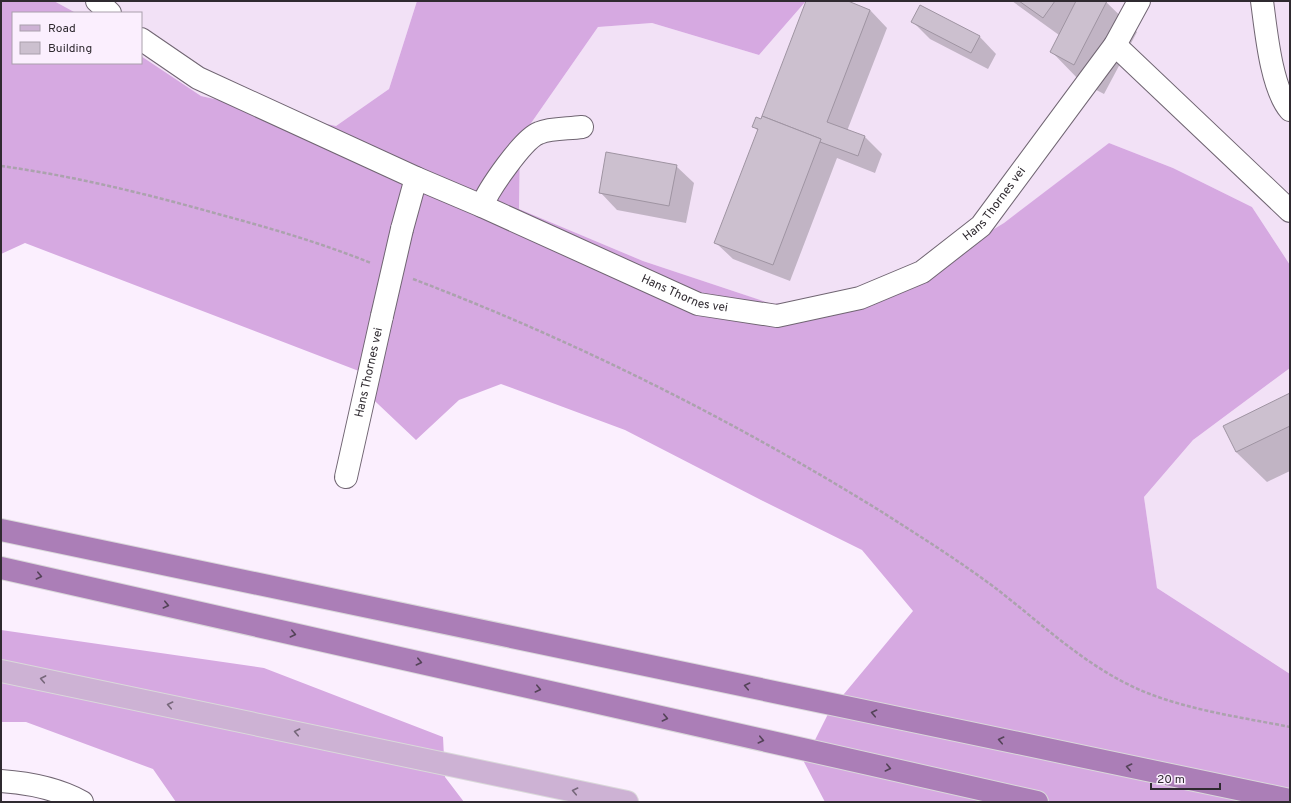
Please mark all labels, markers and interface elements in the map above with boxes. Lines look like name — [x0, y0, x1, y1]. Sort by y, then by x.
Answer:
legend — [12, 12, 142, 64]
text: Road — [48, 21, 76, 37]
text: Building — [48, 41, 92, 57]
street label: Hans Thornes vei — [960, 164, 1030, 245]
street label: Hans Thornes vei — [639, 271, 729, 316]
street label: Hans Thornes vei — [352, 326, 387, 419]
one-way arrow — [36, 572, 42, 580]
one-way arrow — [163, 601, 169, 609]
one-way arrow — [289, 629, 296, 637]
one-way arrow — [416, 658, 423, 666]
one-way arrow — [40, 675, 46, 684]
one-way arrow — [744, 683, 750, 691]
one-way arrow — [535, 685, 542, 693]
one-way arrow — [167, 702, 173, 710]
one-way arrow — [871, 710, 877, 718]
one-way arrow — [662, 713, 668, 721]
one-way arrow — [294, 729, 300, 737]
one-way arrow — [758, 735, 764, 743]
one-way arrow — [998, 736, 1004, 744]
one-way arrow — [1125, 763, 1132, 771]
one-way arrow — [885, 764, 891, 772]
scale bar — [1151, 765, 1220, 791]
text: 20 m — [1157, 772, 1185, 788]
one-way arrow — [572, 787, 578, 796]

